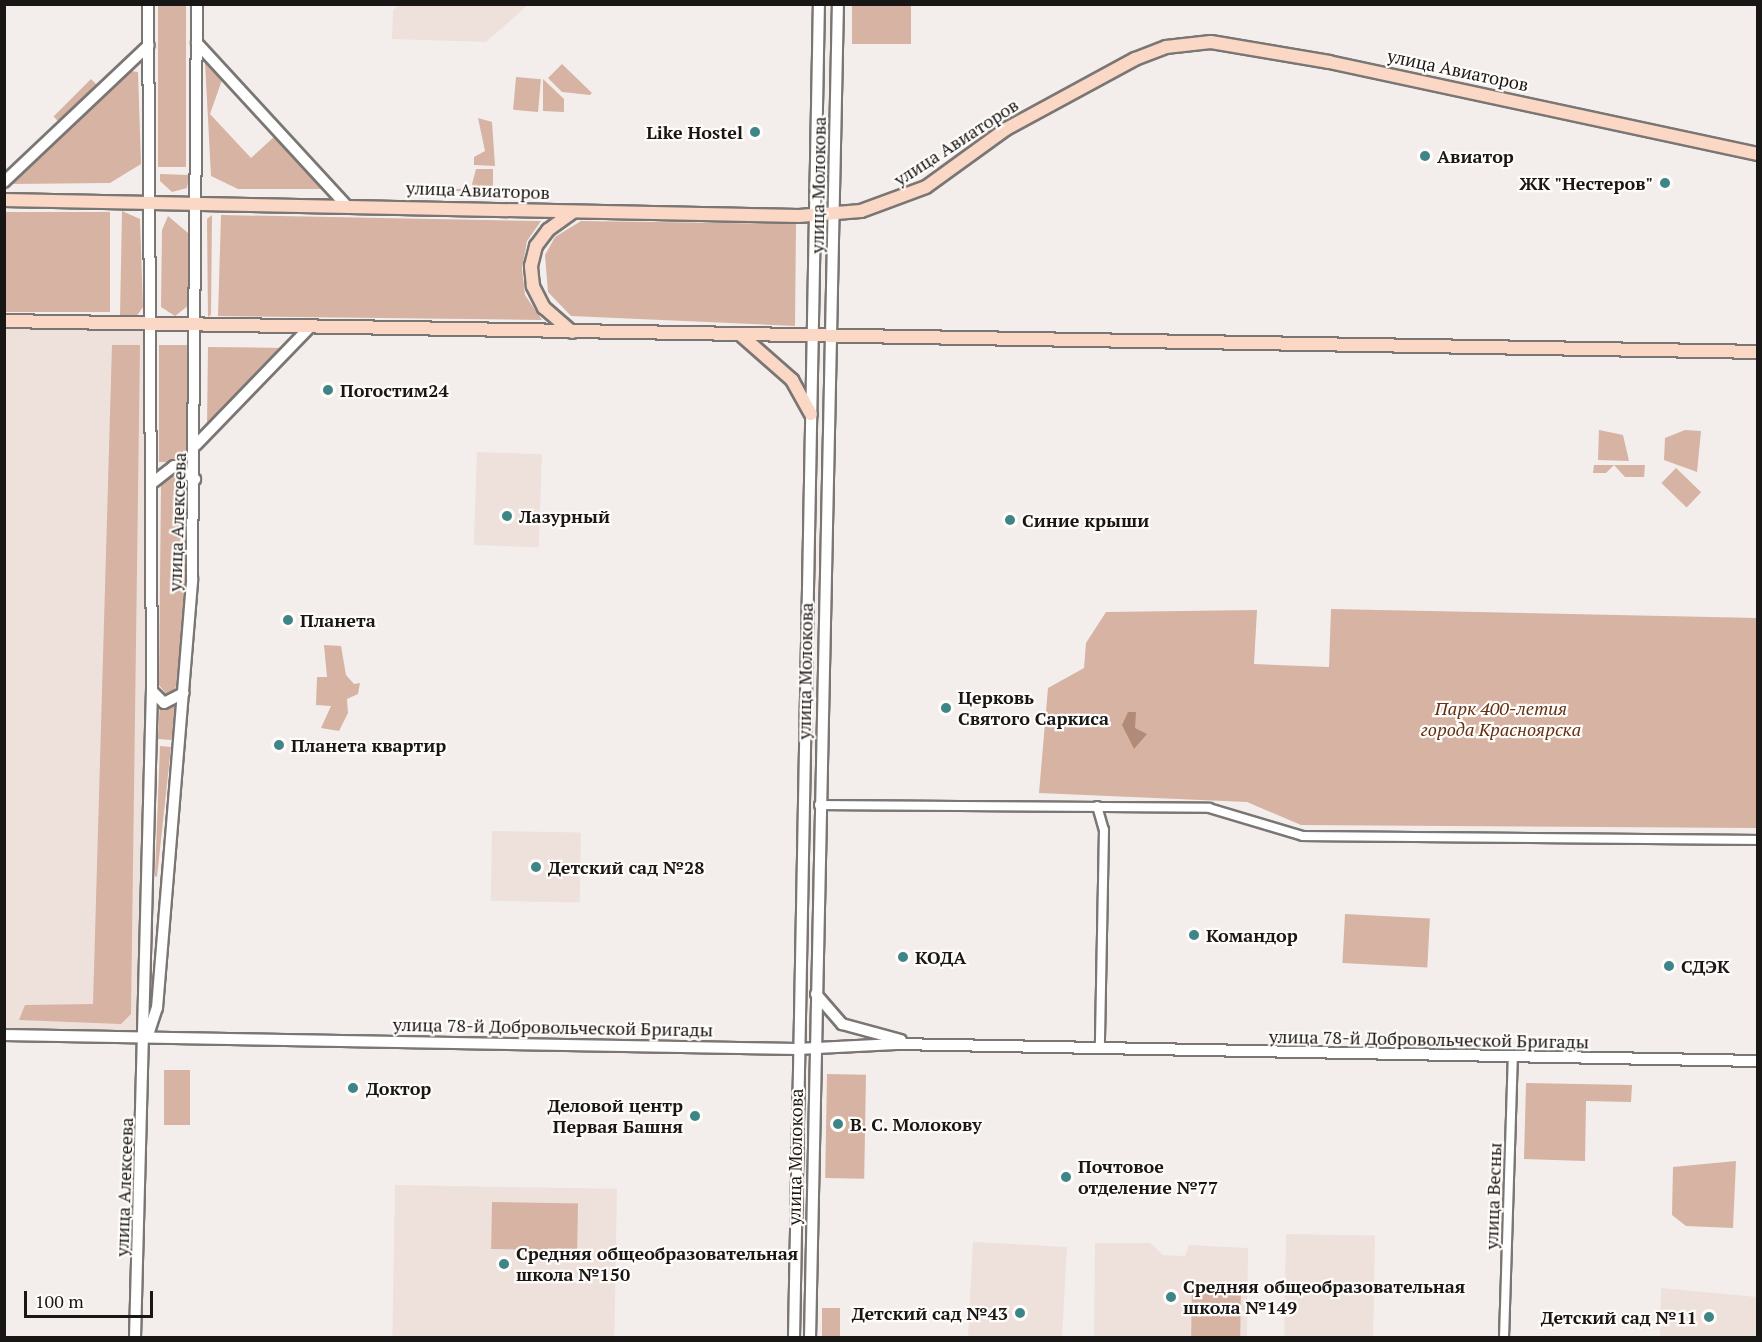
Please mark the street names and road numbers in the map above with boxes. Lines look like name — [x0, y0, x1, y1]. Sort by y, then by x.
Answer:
street label: улица Авиаторов — [1385, 44, 1531, 96]
street label: улица Авиаторов — [890, 94, 1022, 190]
street label: улица Молокова — [806, 116, 830, 254]
street label: улица Авиаторов — [405, 177, 551, 203]
street label: улица Алексеева — [164, 452, 190, 592]
street label: улица Молокова — [793, 602, 817, 740]
street label: улица 78-й Добровольческой Бригады — [393, 1013, 713, 1041]
street label: улица 78-й Добровольческой Бригады — [1269, 1025, 1589, 1053]
street label: улица Молокова — [783, 1088, 807, 1226]
street label: улица Алексеева — [111, 1117, 137, 1257]
street label: улица Весны — [1480, 1142, 1506, 1250]

